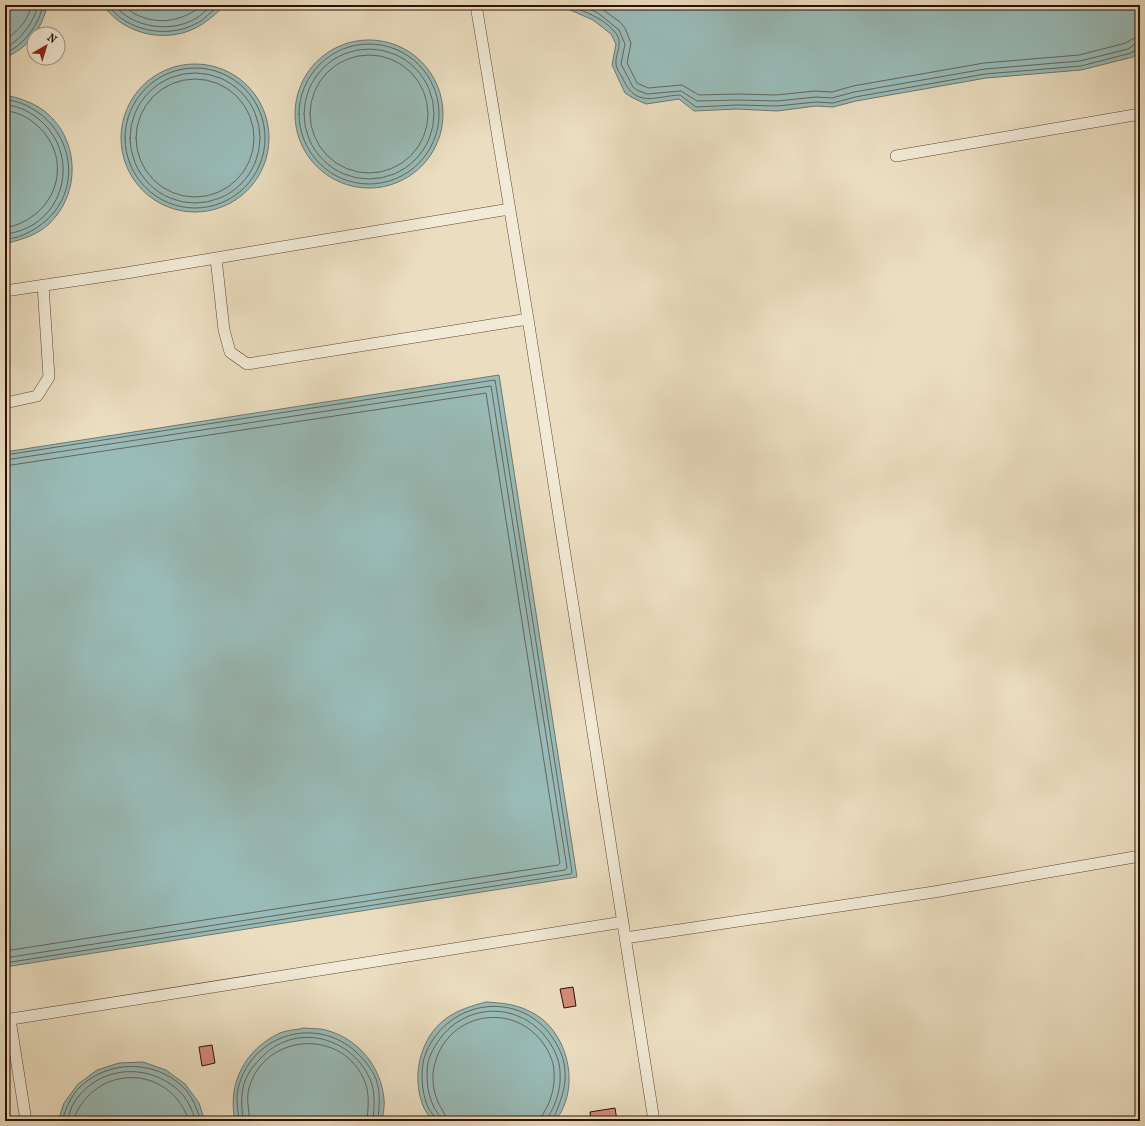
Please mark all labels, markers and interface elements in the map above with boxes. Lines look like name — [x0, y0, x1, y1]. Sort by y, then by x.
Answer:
north arrow — [26, 26, 66, 66]
text: N — [45, 31, 60, 47]

